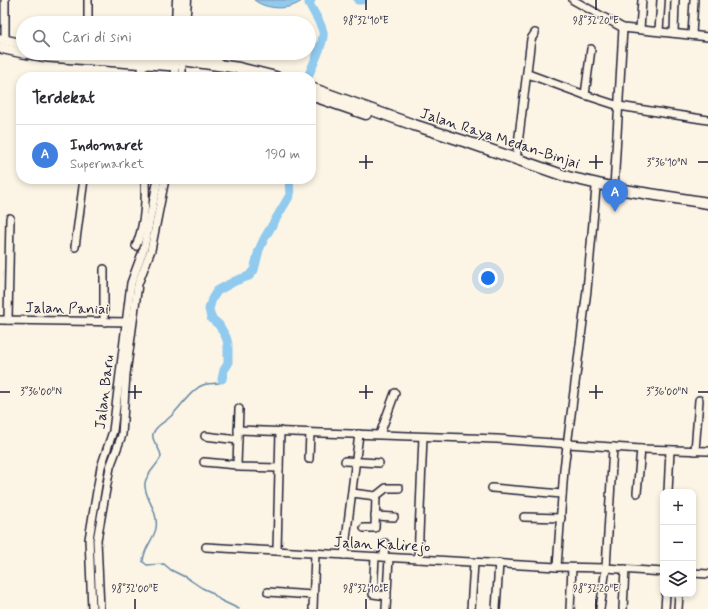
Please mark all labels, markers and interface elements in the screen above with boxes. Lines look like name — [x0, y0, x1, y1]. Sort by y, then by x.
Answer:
text: 98°32'10"E — [343, 14, 389, 28]
text: 98°32'20"E — [573, 14, 619, 28]
search box — [16, 16, 316, 60]
icon: search — [30, 27, 52, 49]
text: Cari di sini — [62, 28, 132, 48]
text: Terdekat — [32, 87, 95, 109]
street label: Jalan Raya Medan-Binjai — [417, 104, 582, 174]
text: Indomaret — [70, 136, 143, 156]
text: A — [41, 146, 49, 163]
text: 190 m — [265, 146, 300, 163]
text: Supermarket — [70, 156, 144, 173]
text: 3°36'10"N — [647, 156, 688, 170]
pin: A — [602, 179, 628, 212]
your location — [478, 268, 498, 288]
street label: Jalan Paniai — [25, 298, 109, 320]
street label: Jalan Baru — [91, 354, 119, 430]
text: 3°36'00"N — [20, 385, 62, 399]
text: 3°36'00"N — [646, 385, 688, 399]
map controls — [660, 489, 696, 597]
button: + — [660, 489, 696, 525]
button: − — [660, 525, 696, 561]
street label: Jalan Kalirejo — [333, 532, 431, 558]
button: layers — [660, 561, 696, 597]
text: 98°32'00"E — [112, 582, 158, 596]
text: 98°32'10"E — [343, 582, 389, 596]
text: 98°32'20"E — [573, 582, 619, 596]

